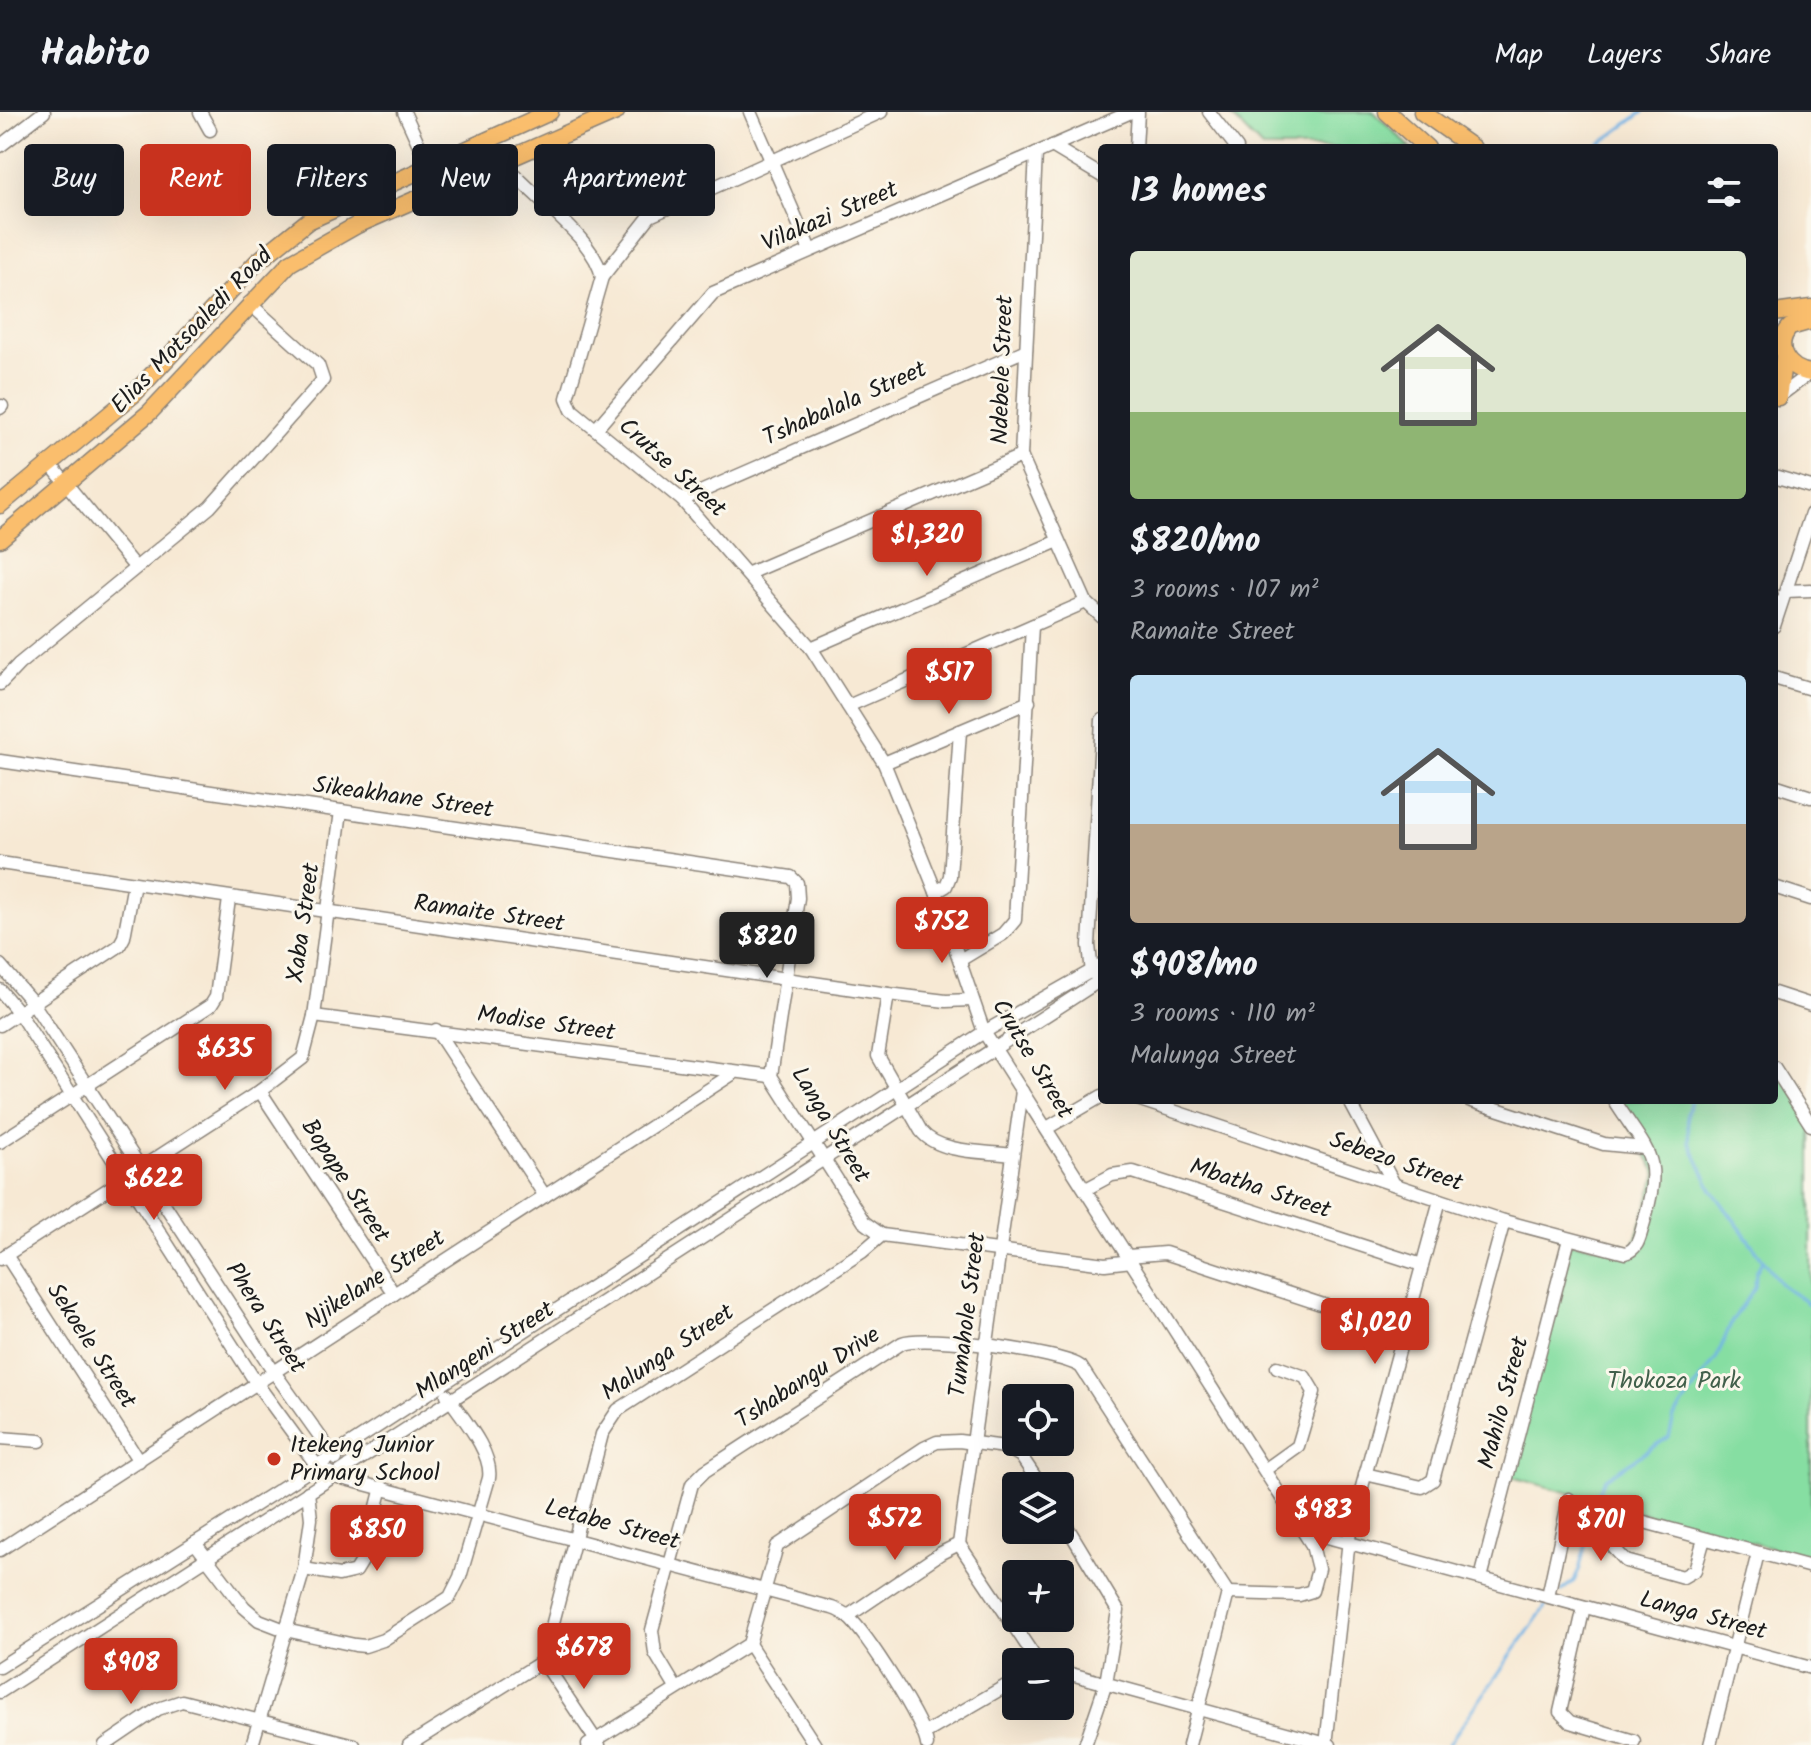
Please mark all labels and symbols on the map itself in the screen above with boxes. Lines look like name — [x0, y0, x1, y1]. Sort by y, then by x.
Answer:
street label: Vilakazi Street — [756, 170, 905, 263]
street label: Elias Motsoaledi Road — [101, 237, 283, 424]
street label: Ndebele Street — [981, 294, 1025, 445]
street label: Tshabalala Street — [757, 350, 934, 458]
street label: Crutse Street — [609, 408, 736, 528]
pin: $1,320 — [862, 510, 992, 578]
pin: $517 — [902, 648, 996, 716]
street label: Sikeakhane Street — [311, 766, 496, 830]
street label: Xaba Street — [276, 860, 332, 985]
street label: Ramaite Street — [411, 884, 568, 944]
pin: $752 — [895, 897, 989, 965]
pin: $820 — [720, 912, 814, 980]
street label: Crutse Street — [981, 991, 1084, 1127]
street label: Modise Street — [474, 995, 618, 1053]
pin: $635 — [178, 1024, 272, 1092]
street label: Langa Street — [780, 1059, 881, 1191]
street label: Bopape Street — [290, 1111, 400, 1252]
street label: Sebezo Street — [1324, 1121, 1469, 1203]
street label: Mbatha Street — [1184, 1148, 1336, 1230]
pin: $622 — [107, 1154, 201, 1222]
street label: Njikelane Street — [297, 1219, 454, 1340]
street label: Tumahole Street — [939, 1230, 998, 1400]
street label: Phera Street — [214, 1254, 316, 1382]
street label: Sekoele Street — [36, 1275, 147, 1417]
street label: Mlangeni Street — [407, 1291, 563, 1411]
street label: Malunga Street — [593, 1294, 743, 1412]
pin: $1,020 — [1310, 1298, 1440, 1366]
street label: Tshabangu Drive — [728, 1316, 889, 1440]
street label: Mahilo Street — [1468, 1332, 1541, 1474]
park label: Thokoza Park — [1607, 1362, 1742, 1401]
place label: Itekeng Junior Primary School — [290, 1426, 440, 1493]
marker: Itekeng Junior Primary School — [265, 1450, 283, 1468]
pin: $983 — [1276, 1485, 1370, 1553]
street label: Letabe Street — [540, 1488, 685, 1562]
pin: $572 — [848, 1494, 942, 1562]
pin: $701 — [1554, 1495, 1648, 1563]
pin: $850 — [330, 1505, 424, 1573]
street label: Langa Street — [1635, 1580, 1772, 1652]
pin: $678 — [537, 1623, 631, 1691]
pin: $908 — [84, 1638, 178, 1706]

